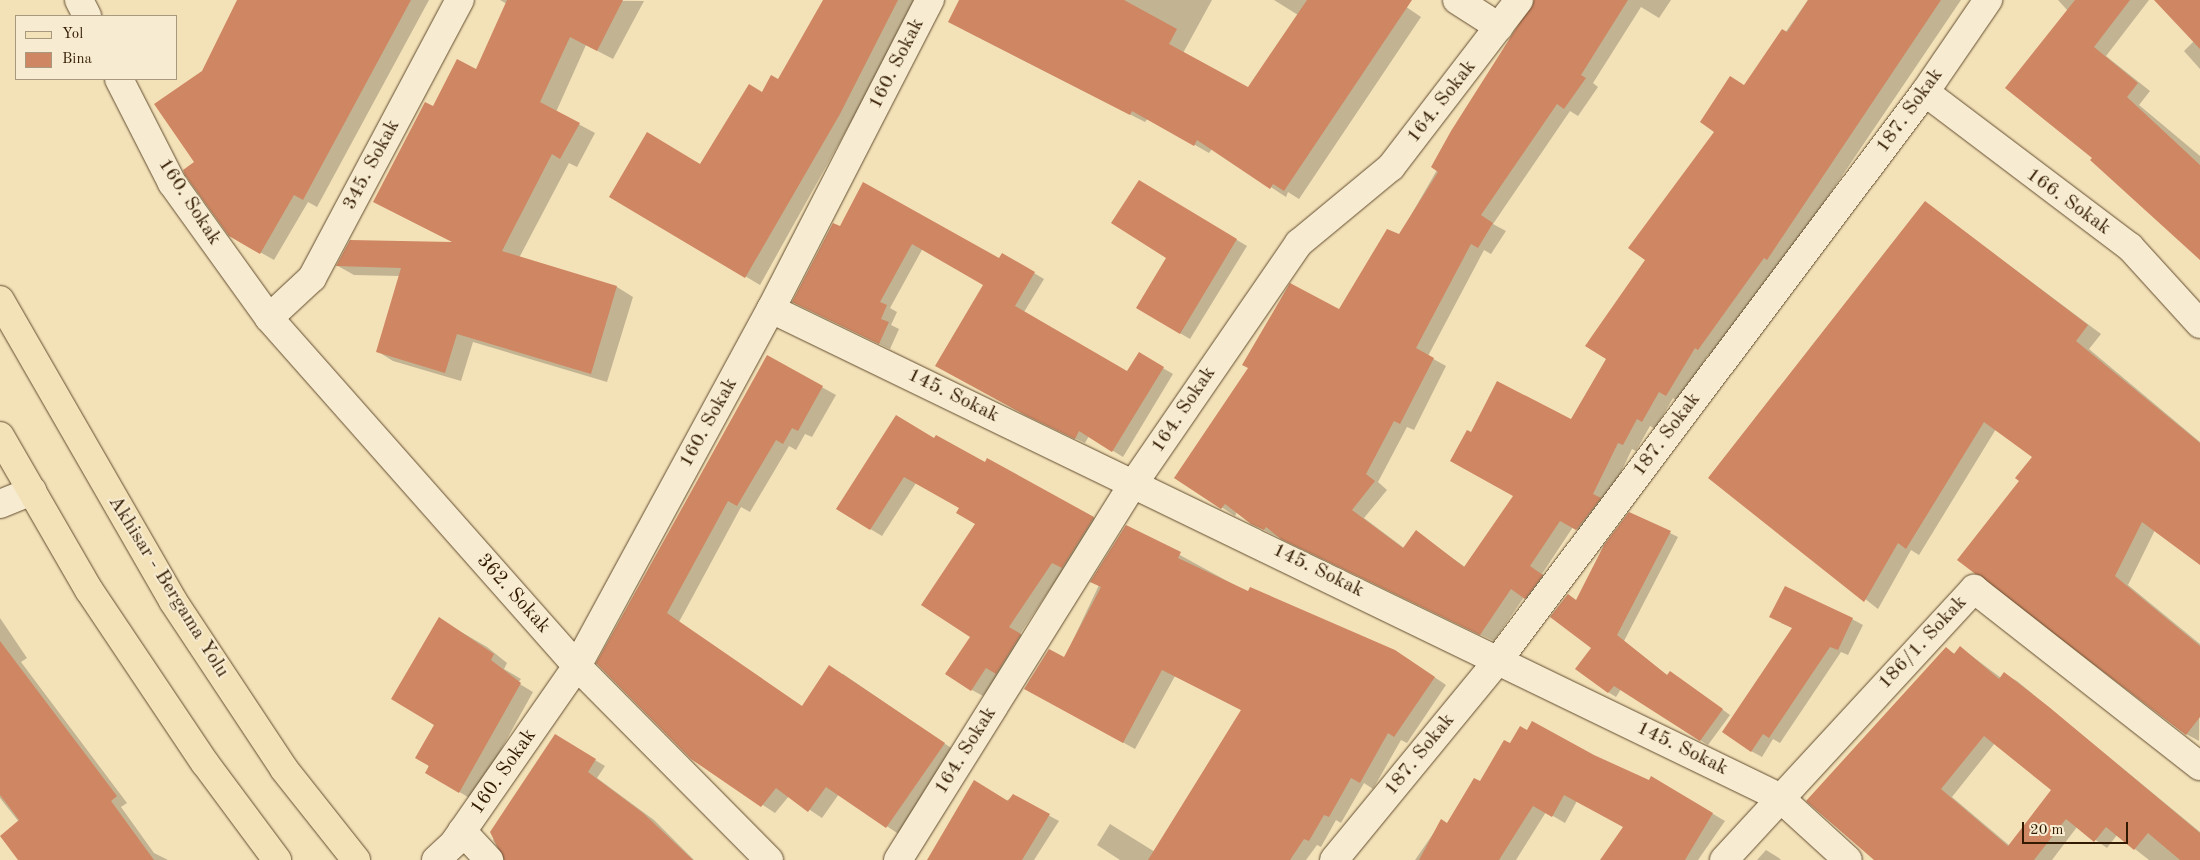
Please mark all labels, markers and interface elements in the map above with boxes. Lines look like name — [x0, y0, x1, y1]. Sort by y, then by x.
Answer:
street label: 160. Sokak — [864, 14, 930, 114]
legend — [15, 15, 178, 80]
text: Yol — [62, 27, 83, 42]
text: Bina — [62, 52, 92, 67]
street label: 164. Sokak — [1402, 56, 1482, 148]
street label: 187. Sokak — [1871, 64, 1949, 158]
street label: 345. Sokak — [338, 116, 406, 214]
street label: 160. Sokak — [152, 154, 226, 250]
street label: 166. Sokak — [2021, 163, 2115, 241]
street label: 164. Sokak — [1146, 362, 1222, 458]
street label: 145. Sokak — [903, 364, 1003, 428]
street label: 160. Sokak — [675, 374, 743, 472]
street label: 187. Sokak — [1628, 388, 1706, 482]
street label: Akhisar - Bergama Yolu — [102, 492, 234, 682]
street label: 145. Sokak — [1268, 539, 1368, 603]
street label: 362. Sokak — [471, 549, 555, 639]
street label: 186/1. Sokak — [1873, 591, 1973, 695]
street label: 164. Sokak — [930, 703, 1002, 799]
street label: 187. Sokak — [1380, 709, 1460, 801]
street label: 145. Sokak — [1632, 717, 1732, 781]
street label: 160. Sokak — [466, 725, 542, 819]
scale bar — [2025, 812, 2131, 844]
text: 20 m — [2030, 823, 2064, 838]

